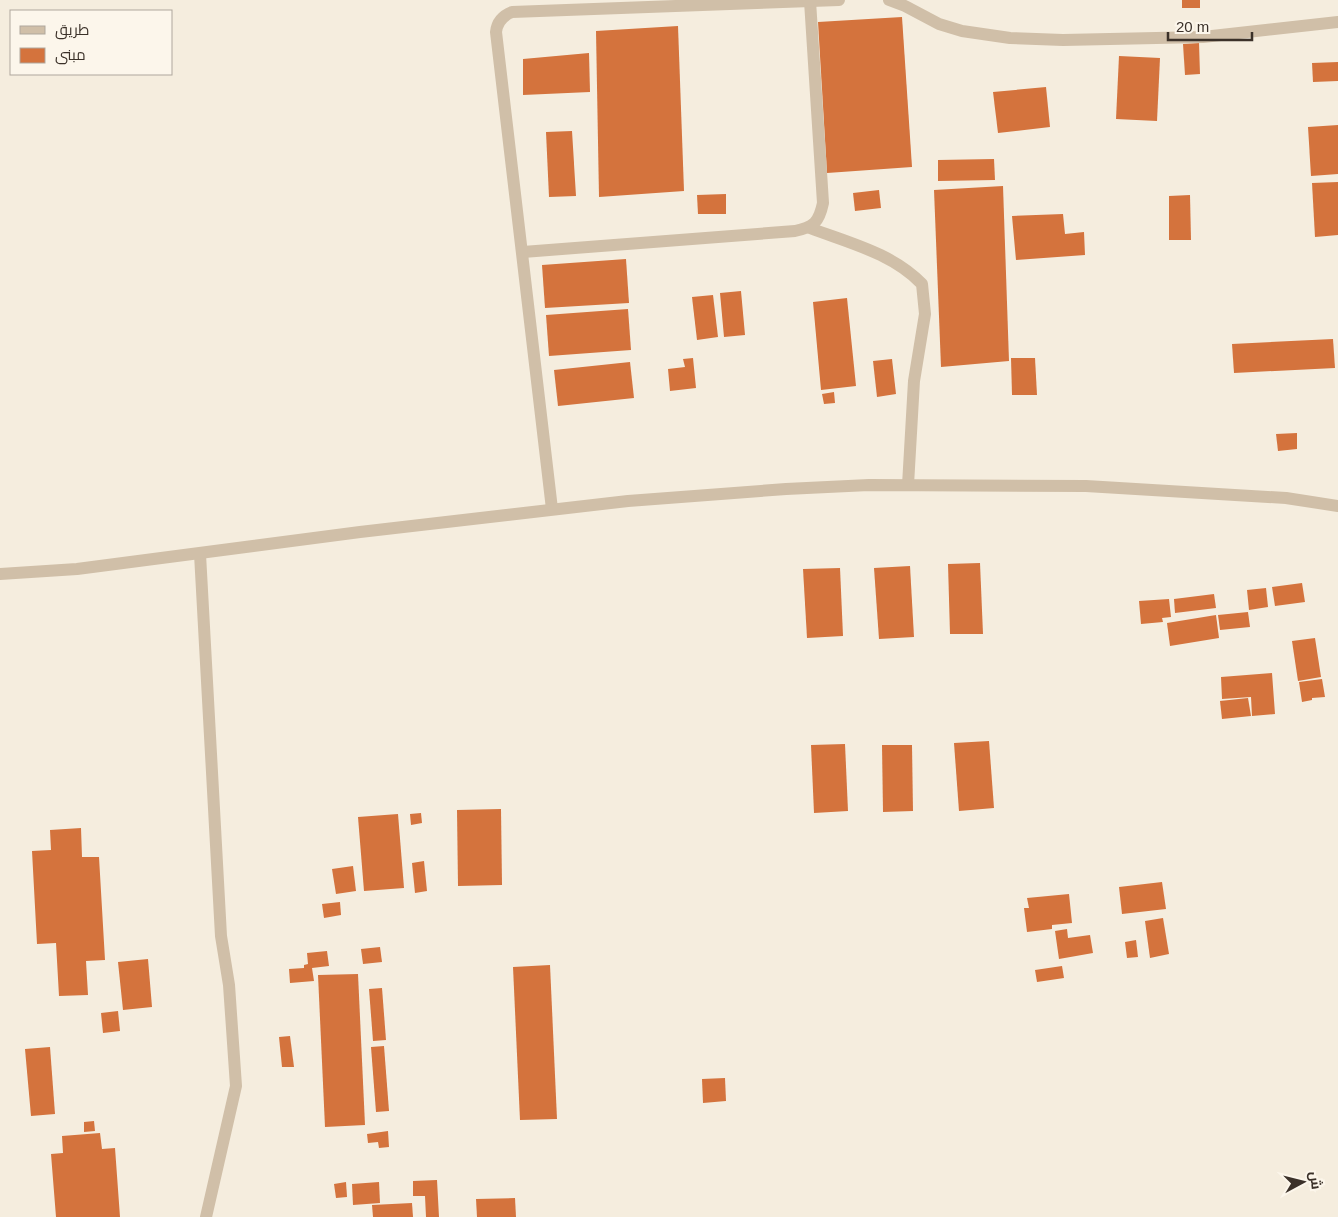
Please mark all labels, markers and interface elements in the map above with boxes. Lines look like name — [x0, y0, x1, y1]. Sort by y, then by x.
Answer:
legend — [10, 10, 172, 75]
scale bar — [1168, 10, 1252, 42]
text: 20 m — [1176, 18, 1209, 35]
text: طريق — [55, 21, 89, 40]
text: مبنى — [55, 46, 86, 65]
north arrow — [1278, 1157, 1328, 1207]
text: ش — [1306, 1171, 1325, 1190]

